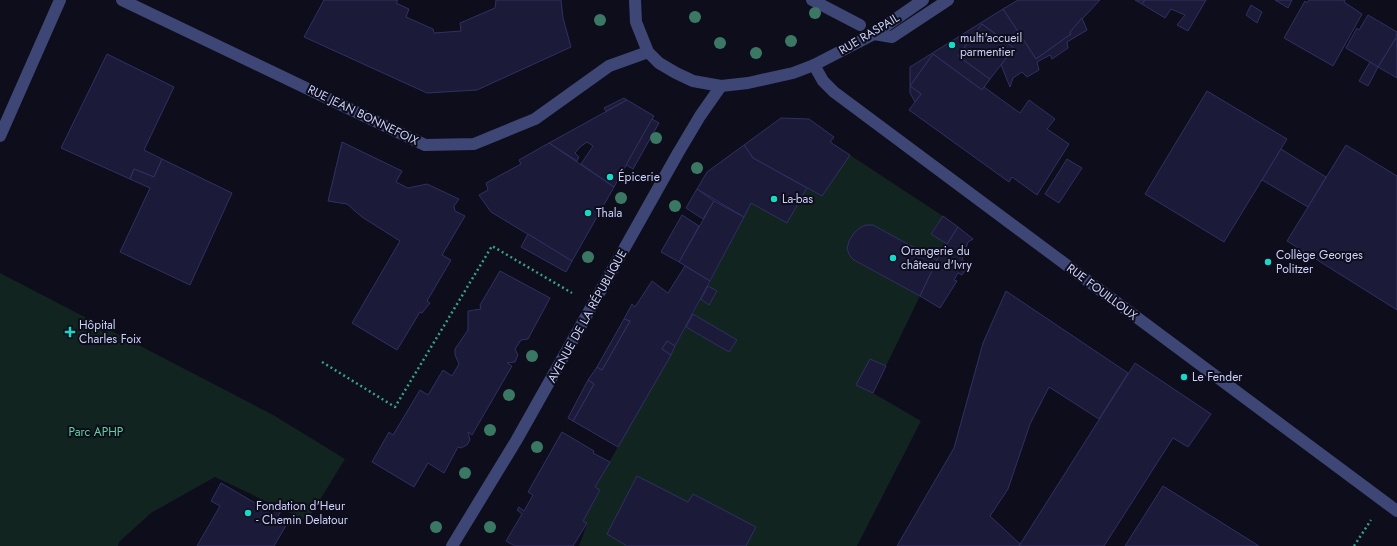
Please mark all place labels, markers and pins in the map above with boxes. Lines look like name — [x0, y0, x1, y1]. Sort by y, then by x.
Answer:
place label: multi'accueil parmentier — [960, 29, 1022, 61]
marker: multi'accueil parmentier — [947, 40, 957, 50]
place label: Épicerie — [618, 168, 660, 186]
marker: Épicerie — [605, 172, 615, 182]
place label: La-bas — [782, 190, 813, 208]
marker: La-bas — [769, 194, 779, 204]
place label: Thala — [596, 204, 622, 222]
marker: Thala — [583, 208, 593, 218]
place label: Orangerie du château d'Ivry — [901, 242, 973, 274]
place label: Collège Georges Politzer — [1276, 246, 1363, 278]
marker: Orangerie du château d'Ivry — [888, 253, 898, 263]
marker: Collège Georges Politzer — [1263, 257, 1273, 267]
place label: Hôpital Charles Foix — [79, 316, 142, 348]
marker: Hôpital Charles Foix — [64, 326, 76, 338]
place label: Le Fender — [1192, 368, 1243, 386]
marker: Le Fender — [1179, 372, 1189, 382]
place label: Fondation d'Heur - Chemin Delatour — [256, 497, 349, 529]
marker: Fondation d'Heur - Chemin Delatour — [243, 508, 253, 518]

